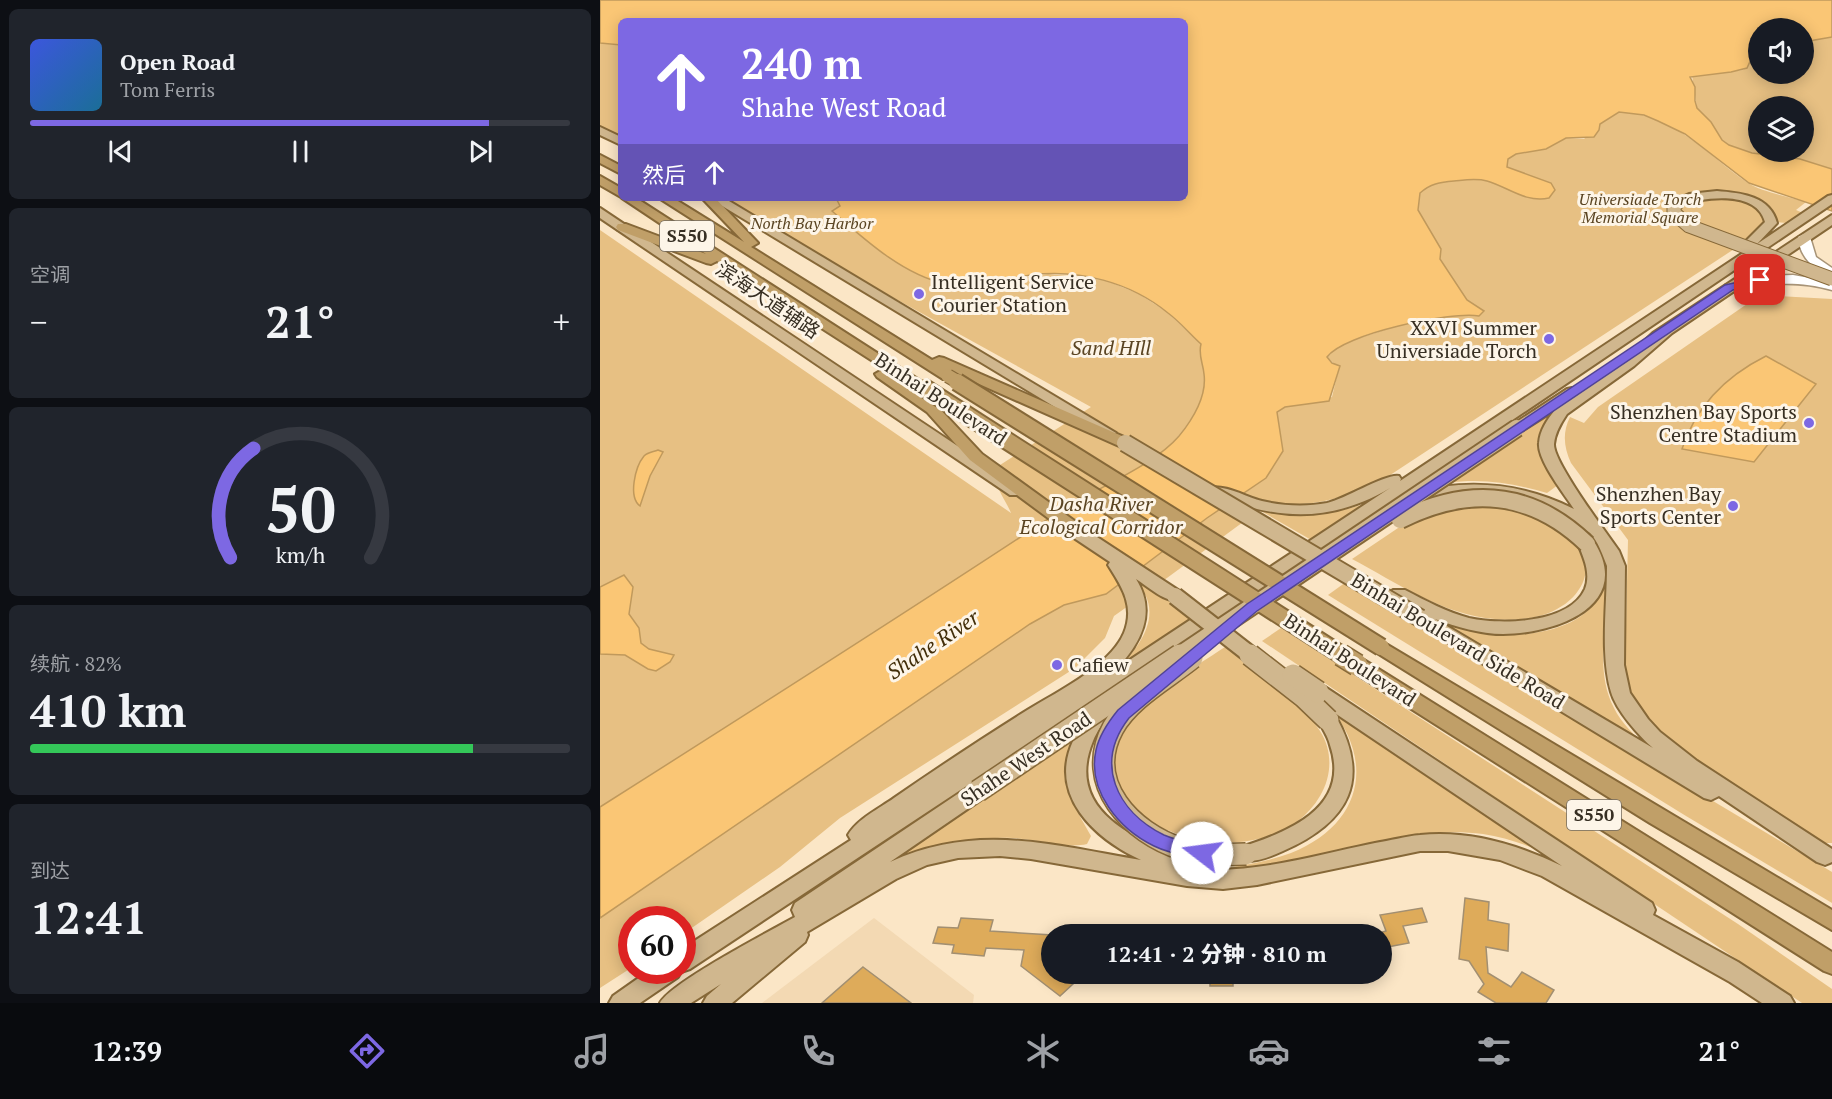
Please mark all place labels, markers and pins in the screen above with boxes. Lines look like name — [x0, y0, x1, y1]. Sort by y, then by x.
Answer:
pin — [1734, 254, 1785, 305]
place label: Intelligent Service Courier Station — [931, 268, 1094, 318]
marker: Intelligent Service Courier Station — [912, 287, 926, 301]
place label: XXVI Summer Universiade Torch — [1376, 314, 1537, 364]
marker: XXVI Summer Universiade Torch — [1542, 332, 1556, 346]
place label: Shenzhen Bay Sports Centre Stadium — [1610, 398, 1797, 448]
marker: Shenzhen Bay Sports Centre Stadium — [1802, 416, 1816, 430]
place label: Shenzhen Bay Sports Center — [1596, 480, 1722, 530]
marker: Shenzhen Bay Sports Center — [1726, 499, 1740, 513]
place label: Cafiew — [1069, 651, 1129, 678]
marker: Cafiew — [1050, 658, 1064, 672]

